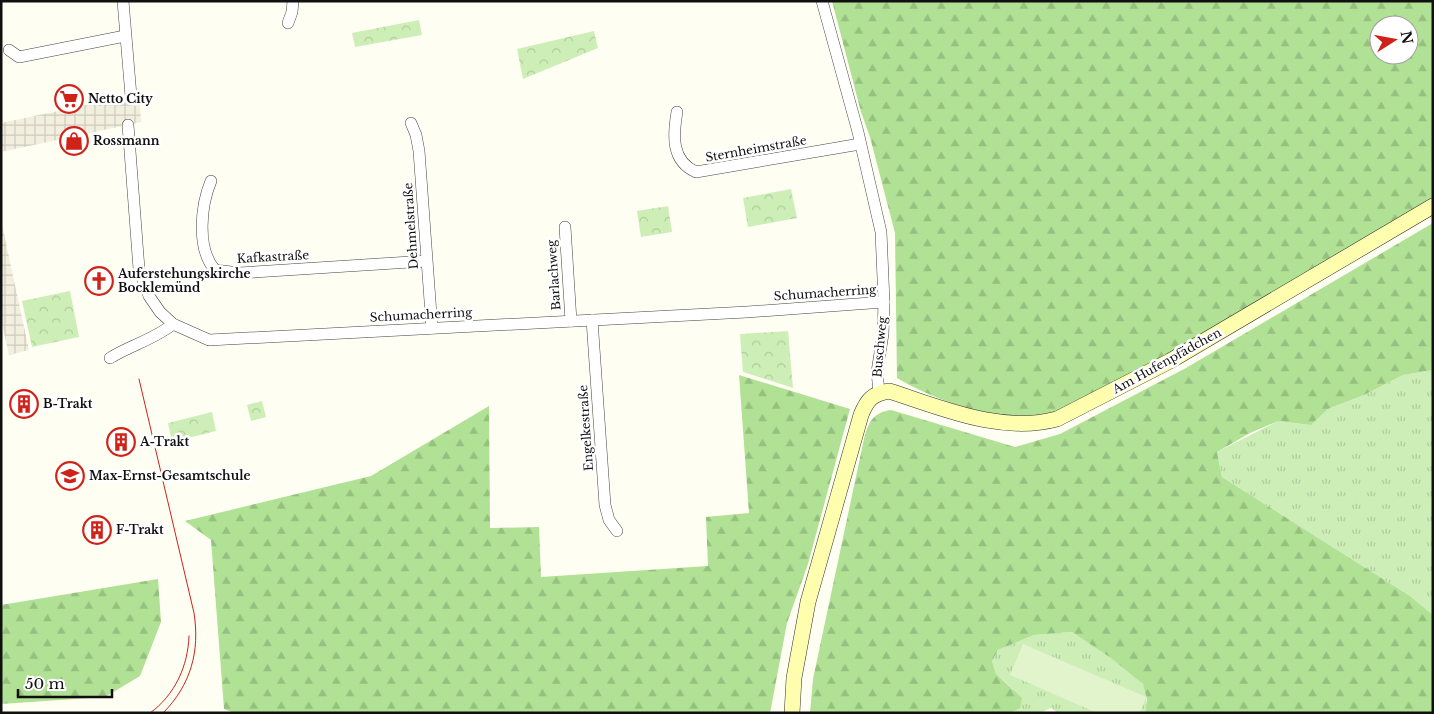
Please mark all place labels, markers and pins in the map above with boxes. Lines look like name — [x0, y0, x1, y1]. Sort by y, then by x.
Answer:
supermarket icon: Netto City — [54, 84, 84, 114]
place label: Netto City — [88, 91, 153, 106]
shop icon: Rossmann — [59, 126, 89, 156]
place label: Rossmann — [93, 133, 160, 148]
church icon: Auferstehungskirche Bocklemünd — [84, 266, 114, 296]
place label: Auferstehungskirche Bocklemünd — [117, 266, 251, 295]
building icon: B-Trakt — [9, 389, 39, 419]
place label: B-Trakt — [43, 396, 93, 411]
building icon: A-Trakt — [106, 427, 136, 457]
place label: A-Trakt — [139, 434, 189, 449]
school or university icon: Max-Ernst-Gesamtschule — [55, 461, 85, 491]
place label: Max-Ernst-Gesamtschule — [89, 468, 250, 483]
building icon: F-Trakt — [82, 515, 112, 545]
place label: F-Trakt — [116, 522, 164, 537]

